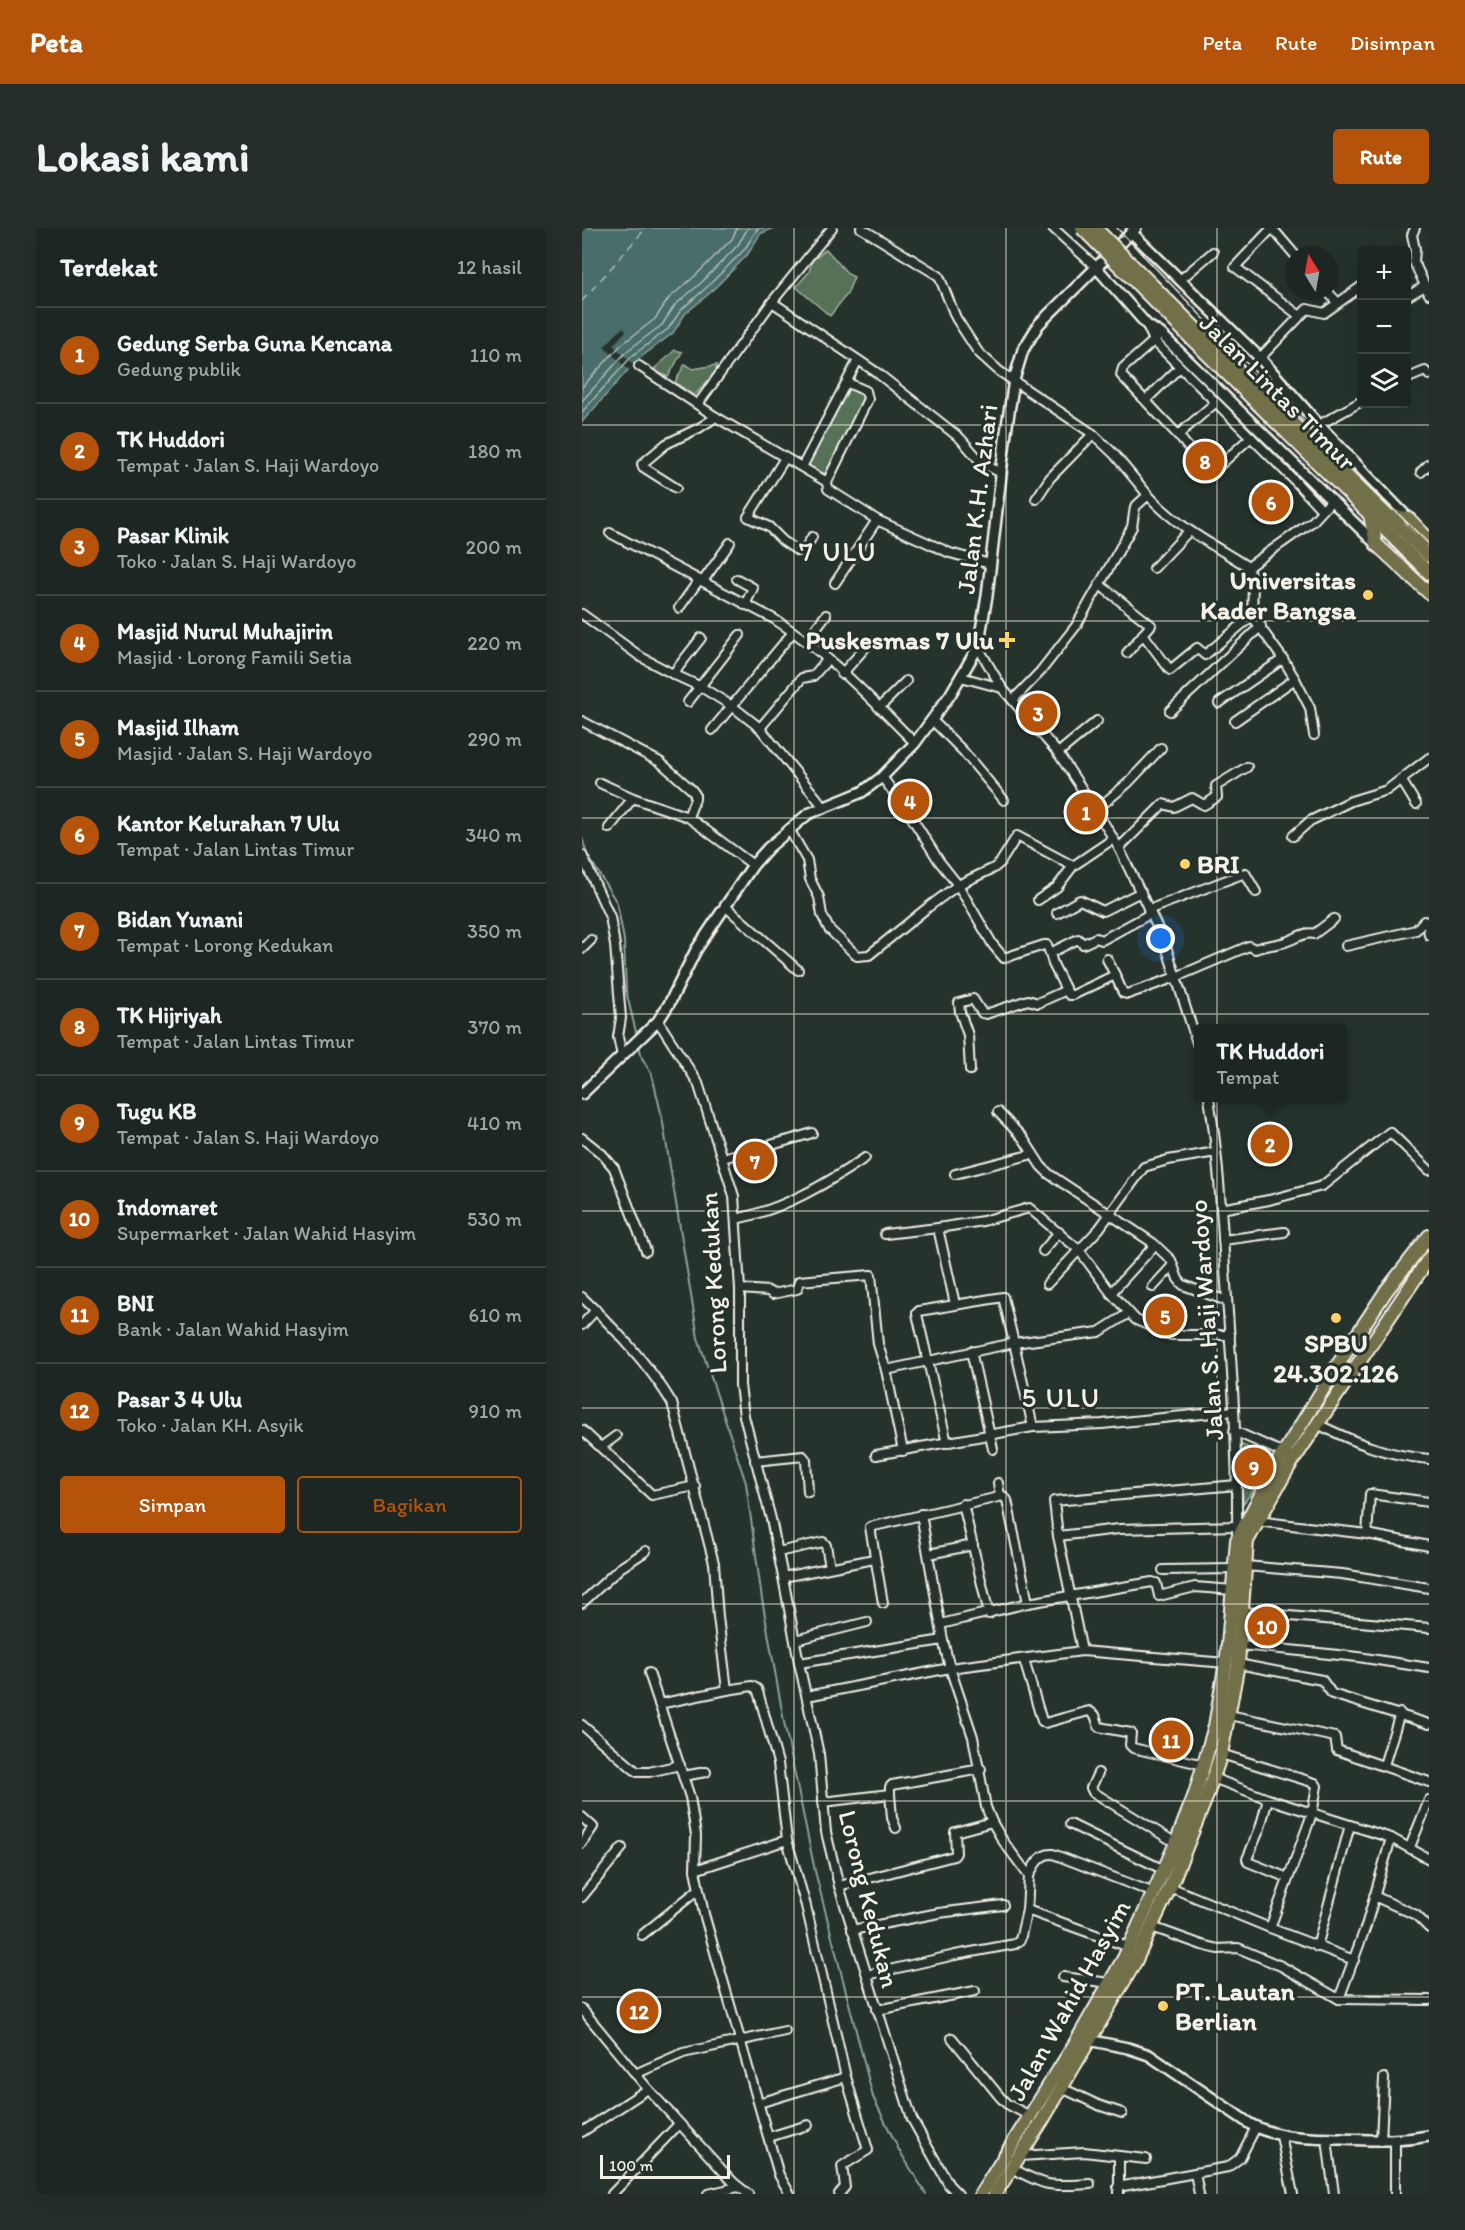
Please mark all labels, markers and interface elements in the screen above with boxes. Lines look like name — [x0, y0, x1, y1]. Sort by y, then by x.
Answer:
text: Peta — [30, 25, 83, 59]
text: Peta — [1202, 30, 1242, 55]
text: Rute — [1275, 30, 1317, 55]
text: Disimpan — [1350, 30, 1435, 55]
button: Rute — [1333, 129, 1429, 184]
text: Lokasi kami — [36, 131, 250, 182]
north arrow — [1285, 246, 1339, 300]
map controls — [1357, 246, 1411, 408]
button: + — [1357, 246, 1411, 300]
text: Terdekat — [60, 251, 158, 283]
text: 12 hasil — [457, 255, 522, 279]
button: − — [1357, 300, 1411, 354]
street label: Jalan Lintas Timur — [1193, 307, 1364, 478]
text: Gedung Serba Guna Kencana — [117, 330, 392, 357]
text: 1 — [75, 343, 84, 367]
text: 110 m — [470, 343, 522, 367]
button: layers — [1357, 354, 1411, 408]
text: Gedung publik — [117, 357, 241, 381]
street label: Jalan K.H. Azhari — [949, 402, 1005, 596]
text: TK Huddori — [117, 426, 225, 453]
pin: 8 — [1186, 438, 1224, 484]
text: 2 — [74, 439, 85, 463]
text: 180 m — [468, 439, 522, 463]
text: Tempat · Jalan S. Haji Wardoyo — [117, 453, 379, 477]
pin: 6 — [1252, 480, 1290, 524]
text: Pasar Klinik — [117, 522, 229, 549]
district label: 7 ULU — [799, 534, 877, 568]
text: 3 — [74, 535, 85, 559]
text: 200 m — [466, 535, 522, 559]
text: Toko · Jalan S. Haji Wardoyo — [117, 549, 356, 573]
place label: Universitas Kader Bangsa — [1200, 564, 1356, 626]
marker: Universitas Kader Bangsa — [1361, 588, 1375, 602]
text: Masjid Nurul Muhajirin — [117, 618, 333, 645]
place label: Puskesmas 7 Ulu — [805, 624, 995, 656]
text: 4 — [73, 631, 86, 655]
text: 220 m — [467, 631, 522, 655]
marker: Puskesmas 7 Ulu — [998, 631, 1016, 649]
text: Masjid · Lorong Famili Setia — [117, 645, 352, 669]
pin: 3 — [1018, 690, 1058, 736]
text: Masjid Ilham — [117, 714, 239, 741]
text: 5 — [74, 727, 85, 751]
text: 290 m — [467, 727, 522, 751]
text: Masjid · Jalan S. Haji Wardoyo — [117, 741, 372, 765]
pin: 4 — [890, 778, 930, 824]
pin: 1 — [1066, 790, 1106, 834]
text: Kantor Kelurahan 7 Ulu — [117, 810, 340, 837]
text: 6 — [74, 823, 85, 847]
text: 340 m — [465, 823, 522, 847]
text: Tempat · Jalan Lintas Timur — [117, 837, 354, 861]
place label: BRI — [1197, 848, 1240, 880]
marker: BRI — [1178, 857, 1192, 871]
text: Bidan Yunani — [117, 906, 243, 933]
text: 7 — [75, 919, 84, 943]
text: 350 m — [467, 919, 522, 943]
your location — [1146, 924, 1175, 953]
text: Tempat · Lorong Kedukan — [117, 933, 333, 957]
text: TK Hijriyah — [117, 1002, 222, 1029]
text: 8 — [74, 1015, 85, 1039]
text: 370 m — [468, 1015, 522, 1039]
popup — [1194, 1024, 1347, 1102]
text: Tempat · Jalan Lintas Timur — [117, 1029, 354, 1053]
text: TK Huddori — [1217, 1038, 1324, 1065]
text: Tempat — [1217, 1065, 1279, 1089]
text: Tugu KB — [117, 1098, 196, 1125]
text: 9 — [74, 1111, 85, 1135]
text: 410 m — [467, 1111, 522, 1135]
pin: 2 — [1250, 1122, 1290, 1166]
text: Tempat · Jalan S. Haji Wardoyo — [117, 1125, 379, 1149]
pin: 7 — [736, 1138, 774, 1184]
street label: Lorong Kedukan — [692, 1191, 734, 1375]
text: Indomaret — [117, 1194, 218, 1221]
street label: Jalan S. Haji Wardoyo — [1182, 1199, 1230, 1441]
text: 10 — [69, 1207, 90, 1231]
text: 530 m — [467, 1207, 522, 1231]
text: Supermarket · Jalan Wahid Hasyim — [117, 1221, 416, 1245]
text: BNI — [117, 1290, 154, 1317]
pin: 5 — [1146, 1294, 1184, 1338]
text: 11 — [70, 1303, 89, 1327]
text: 610 m — [469, 1303, 522, 1327]
marker: SPBU 24.302.126 — [1329, 1311, 1343, 1325]
text: Bank · Jalan Wahid Hasyim — [117, 1317, 349, 1341]
place label: SPBU 24.302.126 — [1273, 1327, 1399, 1389]
district label: 5 ULU — [1021, 1380, 1101, 1414]
text: Pasar 3 4 Ulu — [117, 1386, 242, 1413]
text: 12 — [70, 1399, 89, 1423]
text: 910 m — [469, 1399, 522, 1423]
text: Toko · Jalan KH. Asyik — [117, 1413, 304, 1437]
pin: 9 — [1234, 1444, 1274, 1490]
button: Simpan — [60, 1476, 285, 1533]
button: Bagikan — [297, 1476, 522, 1533]
pin: 10 — [1248, 1604, 1286, 1648]
pin: 11 — [1152, 1718, 1190, 1762]
street label: Lorong Kedukan — [831, 1807, 907, 1991]
street label: Jalan Wahid Hasyim — [1000, 1894, 1138, 2106]
place label: PT. Lautan Berlian — [1175, 1975, 1295, 2037]
pin: 12 — [620, 1988, 658, 2034]
marker: PT. Lautan Berlian — [1156, 1999, 1170, 2013]
scale bar — [600, 2152, 730, 2180]
text: 100 m — [609, 2156, 653, 2175]

